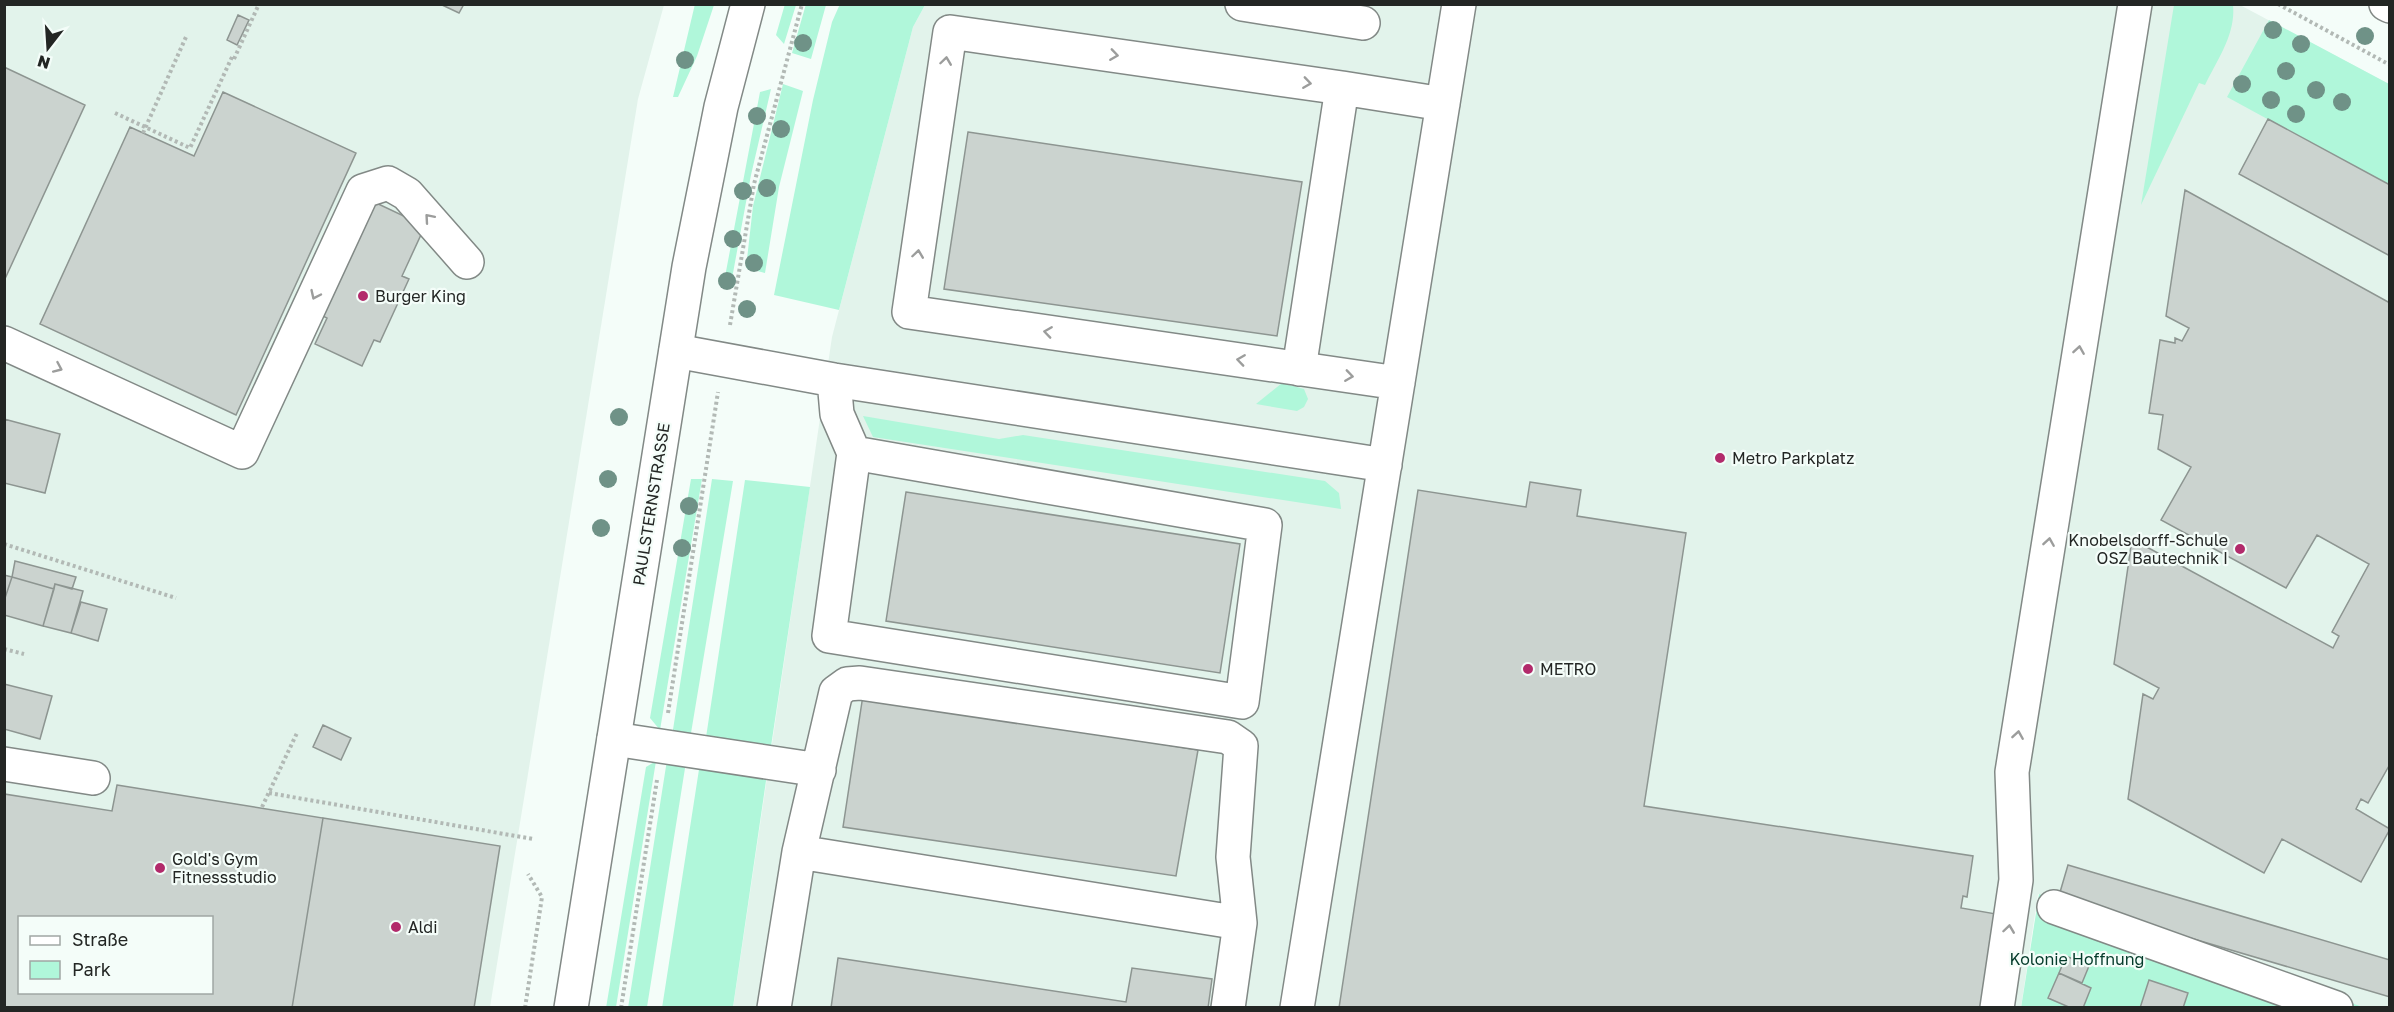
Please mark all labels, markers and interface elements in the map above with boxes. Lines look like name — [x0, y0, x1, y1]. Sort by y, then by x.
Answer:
north arrow — [18, 18, 78, 78]
one-way arrow — [1109, 49, 1119, 61]
text: N — [35, 51, 52, 74]
one-way arrow — [939, 57, 951, 66]
one-way arrow — [1302, 77, 1312, 89]
one-way arrow — [425, 214, 436, 225]
one-way arrow — [911, 249, 923, 259]
place label: Burger King — [375, 286, 466, 306]
one-way arrow — [310, 289, 322, 300]
marker: Burger King — [356, 289, 370, 303]
one-way arrow — [1044, 327, 1053, 339]
one-way arrow — [2073, 345, 2085, 354]
one-way arrow — [1237, 355, 1246, 367]
one-way arrow — [51, 360, 62, 372]
one-way arrow — [1344, 369, 1353, 381]
street label: PAULSTERNSTRASSE — [628, 421, 674, 587]
place label: Metro Parkplatz — [1732, 448, 1854, 468]
marker: Metro Parkplatz — [1713, 451, 1727, 465]
place label: Knobelsdorff-Schule OSZ Bautechnik I — [2068, 530, 2228, 568]
one-way arrow — [2042, 538, 2054, 547]
marker: Knobelsdorff-Schule OSZ Bautechnik I — [2233, 542, 2247, 556]
place label: METRO — [1540, 659, 1596, 679]
marker: METRO — [1521, 662, 1535, 676]
one-way arrow — [2011, 730, 2023, 740]
place label: Gold's Gym Fitnessstudio — [172, 849, 277, 887]
marker: Gold's Gym Fitnessstudio — [153, 861, 167, 875]
legend — [18, 916, 213, 994]
place label: Aldi — [408, 917, 438, 937]
marker: Aldi — [389, 920, 403, 934]
one-way arrow — [2002, 924, 2014, 933]
text: Straße — [72, 928, 128, 950]
park label: Kolonie Hoffnung — [2010, 949, 2144, 969]
text: Park — [72, 958, 111, 980]

